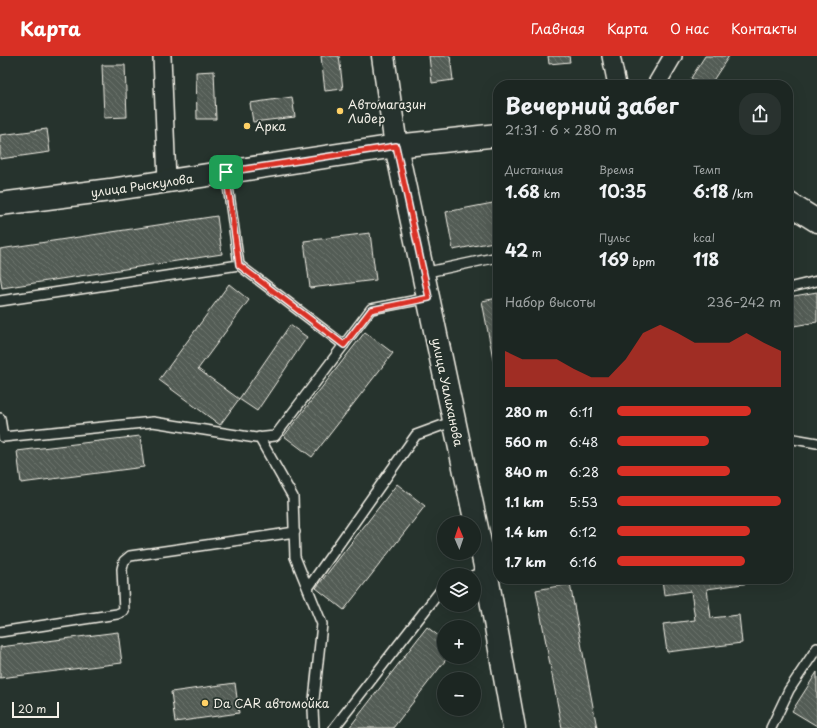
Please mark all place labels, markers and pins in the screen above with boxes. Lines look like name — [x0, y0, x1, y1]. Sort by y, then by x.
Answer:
place label: Автомагазин Лидер — [348, 95, 426, 127]
marker: Автомагазин Лидер — [335, 106, 345, 116]
place label: Арка — [255, 117, 287, 135]
marker: Арка — [242, 121, 252, 131]
pin — [209, 155, 243, 189]
place label: Da CAR автомойка — [213, 694, 330, 712]
marker: Da CAR автомойка — [200, 698, 210, 708]

